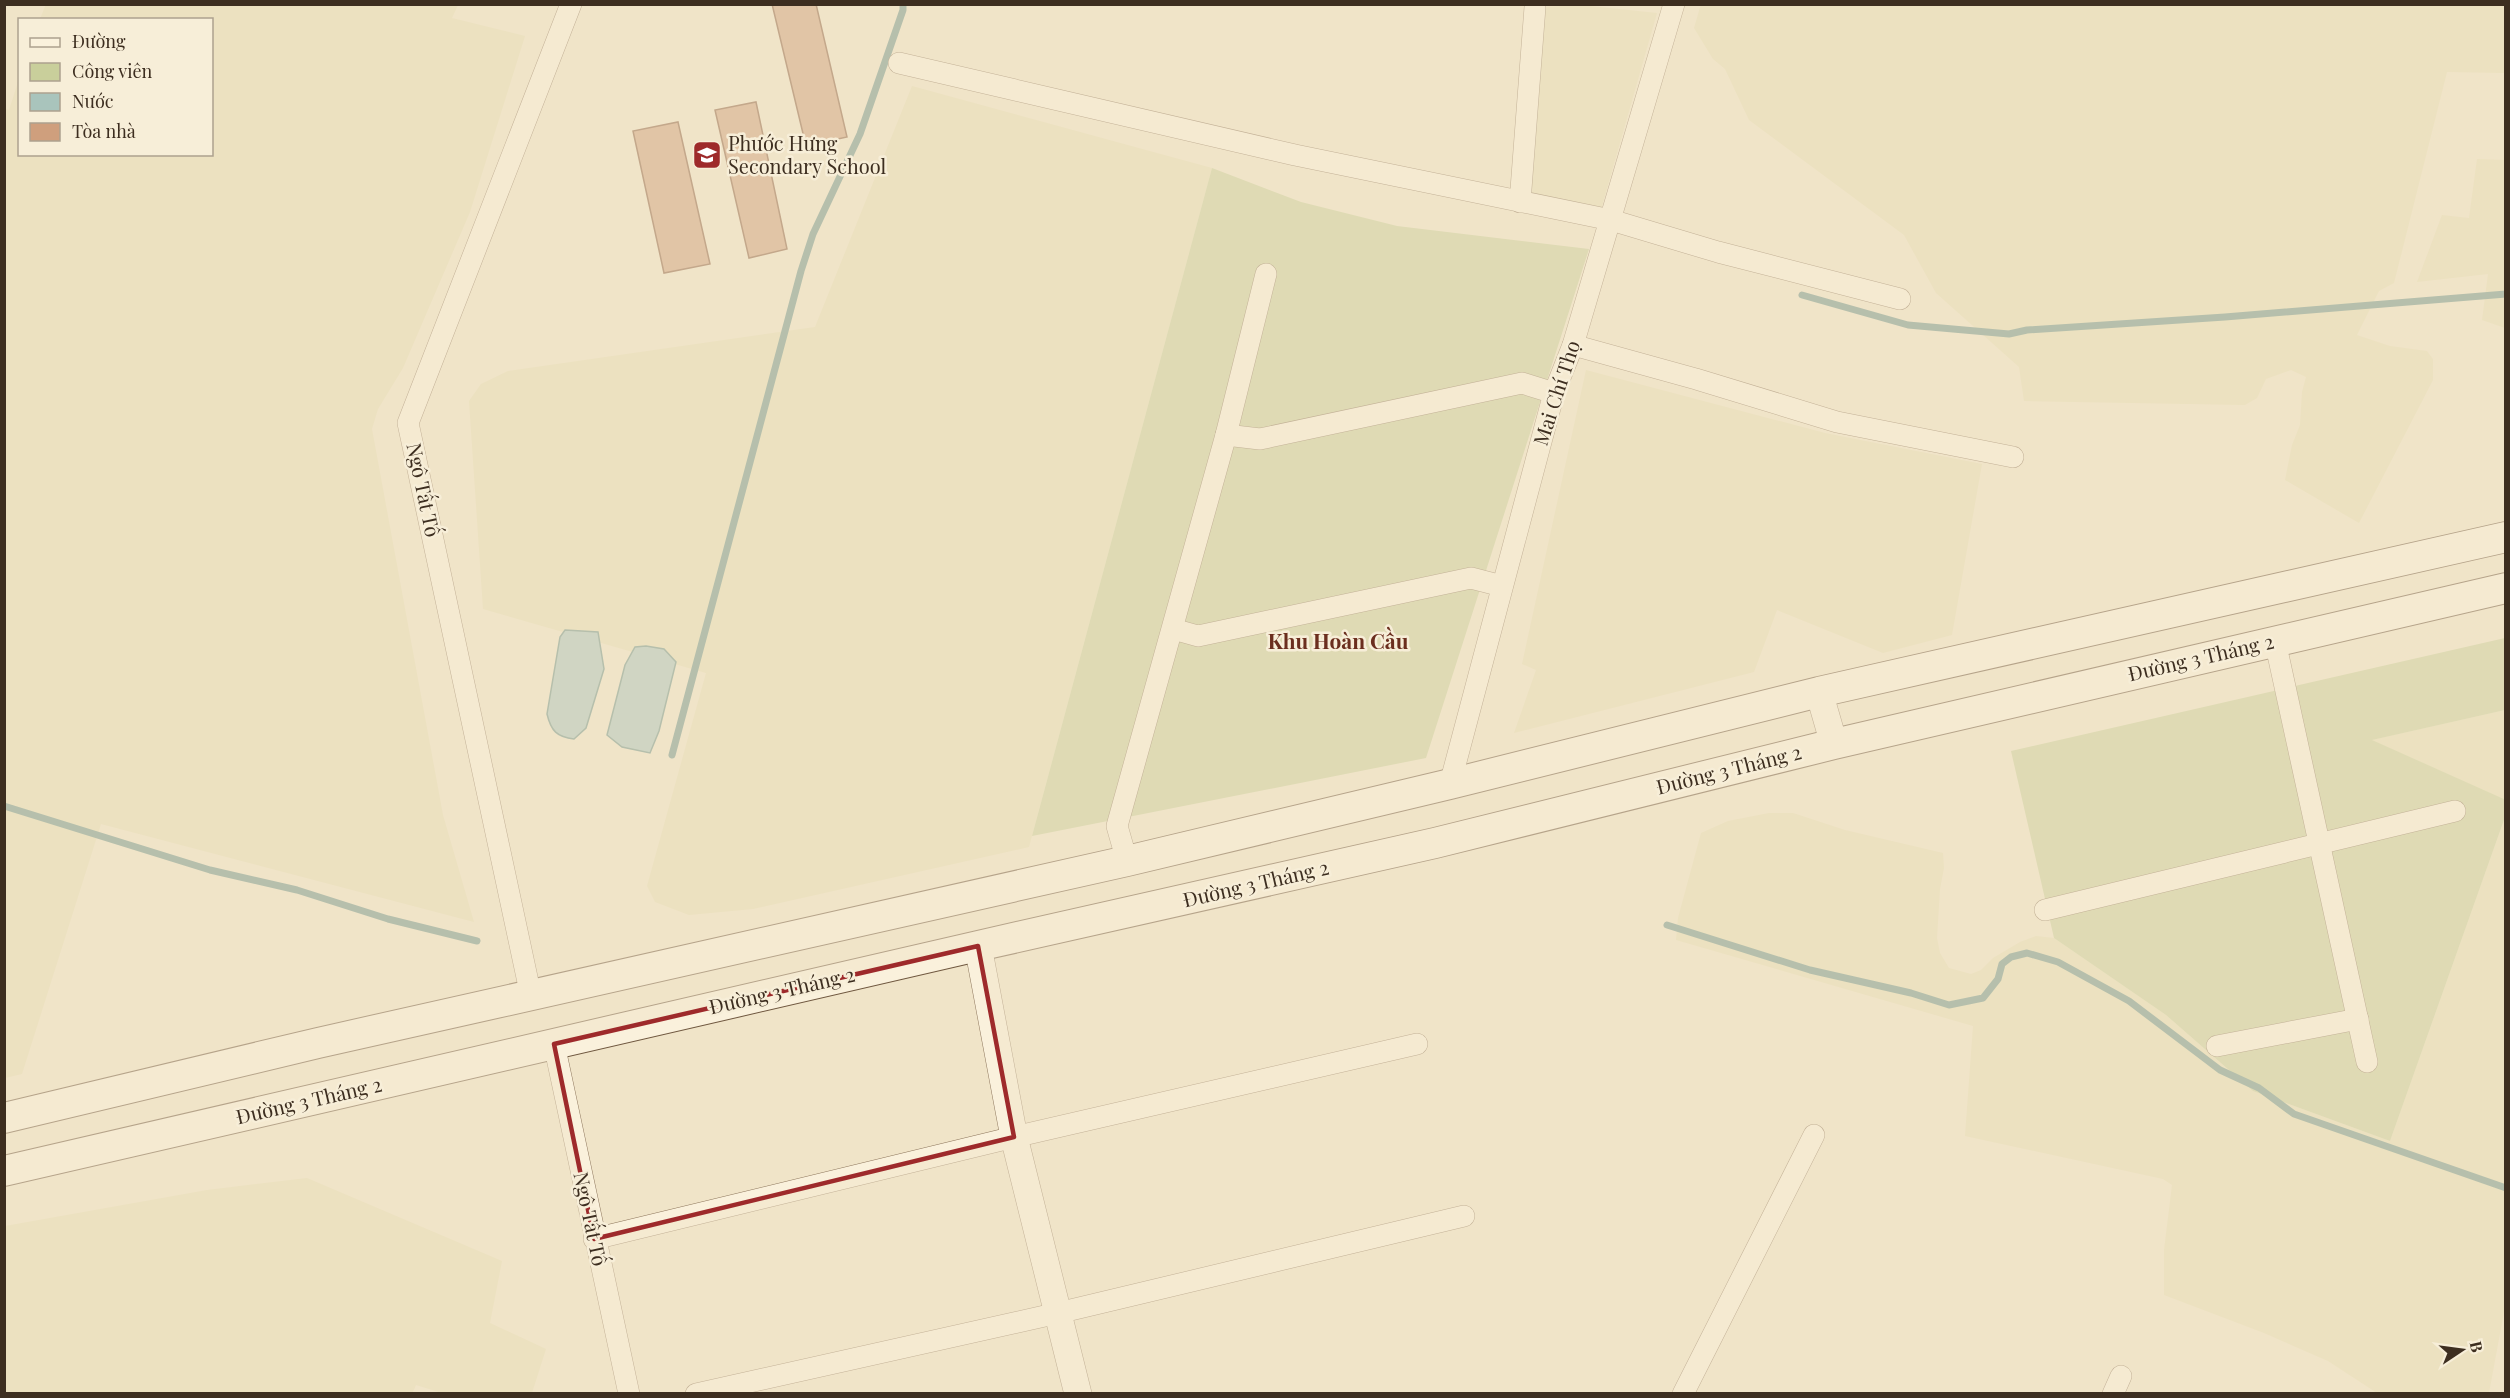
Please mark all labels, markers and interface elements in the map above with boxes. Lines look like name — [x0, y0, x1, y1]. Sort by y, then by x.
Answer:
legend — [18, 18, 213, 156]
text: Đường — [72, 29, 126, 53]
text: Công viên — [72, 59, 153, 83]
text: Nước — [72, 89, 114, 113]
text: Tòa nhà — [72, 119, 136, 143]
place label: Phước Hưng Secondary School — [728, 129, 887, 179]
school or university icon: Phước Hưng Secondary School — [691, 139, 723, 171]
street label: Mai Chí Thọ — [1526, 336, 1585, 449]
street label: Ngô Tất Tố — [401, 440, 449, 539]
district label: Khu Hoàn Cầu — [1268, 626, 1409, 654]
street label: Đường 3 Tháng 2 — [2125, 627, 2276, 686]
street label: Đường 3 Tháng 2 — [1653, 737, 1804, 800]
street label: Đường 3 Tháng 2 — [1180, 853, 1331, 912]
street label: Đường 3 Tháng 2 — [706, 960, 857, 1019]
street label: Đường 3 Tháng 2 — [233, 1070, 384, 1129]
street label: Ngô Tất Tố — [568, 1169, 616, 1268]
north arrow — [2432, 1320, 2492, 1380]
text: B — [2466, 1339, 2489, 1354]

